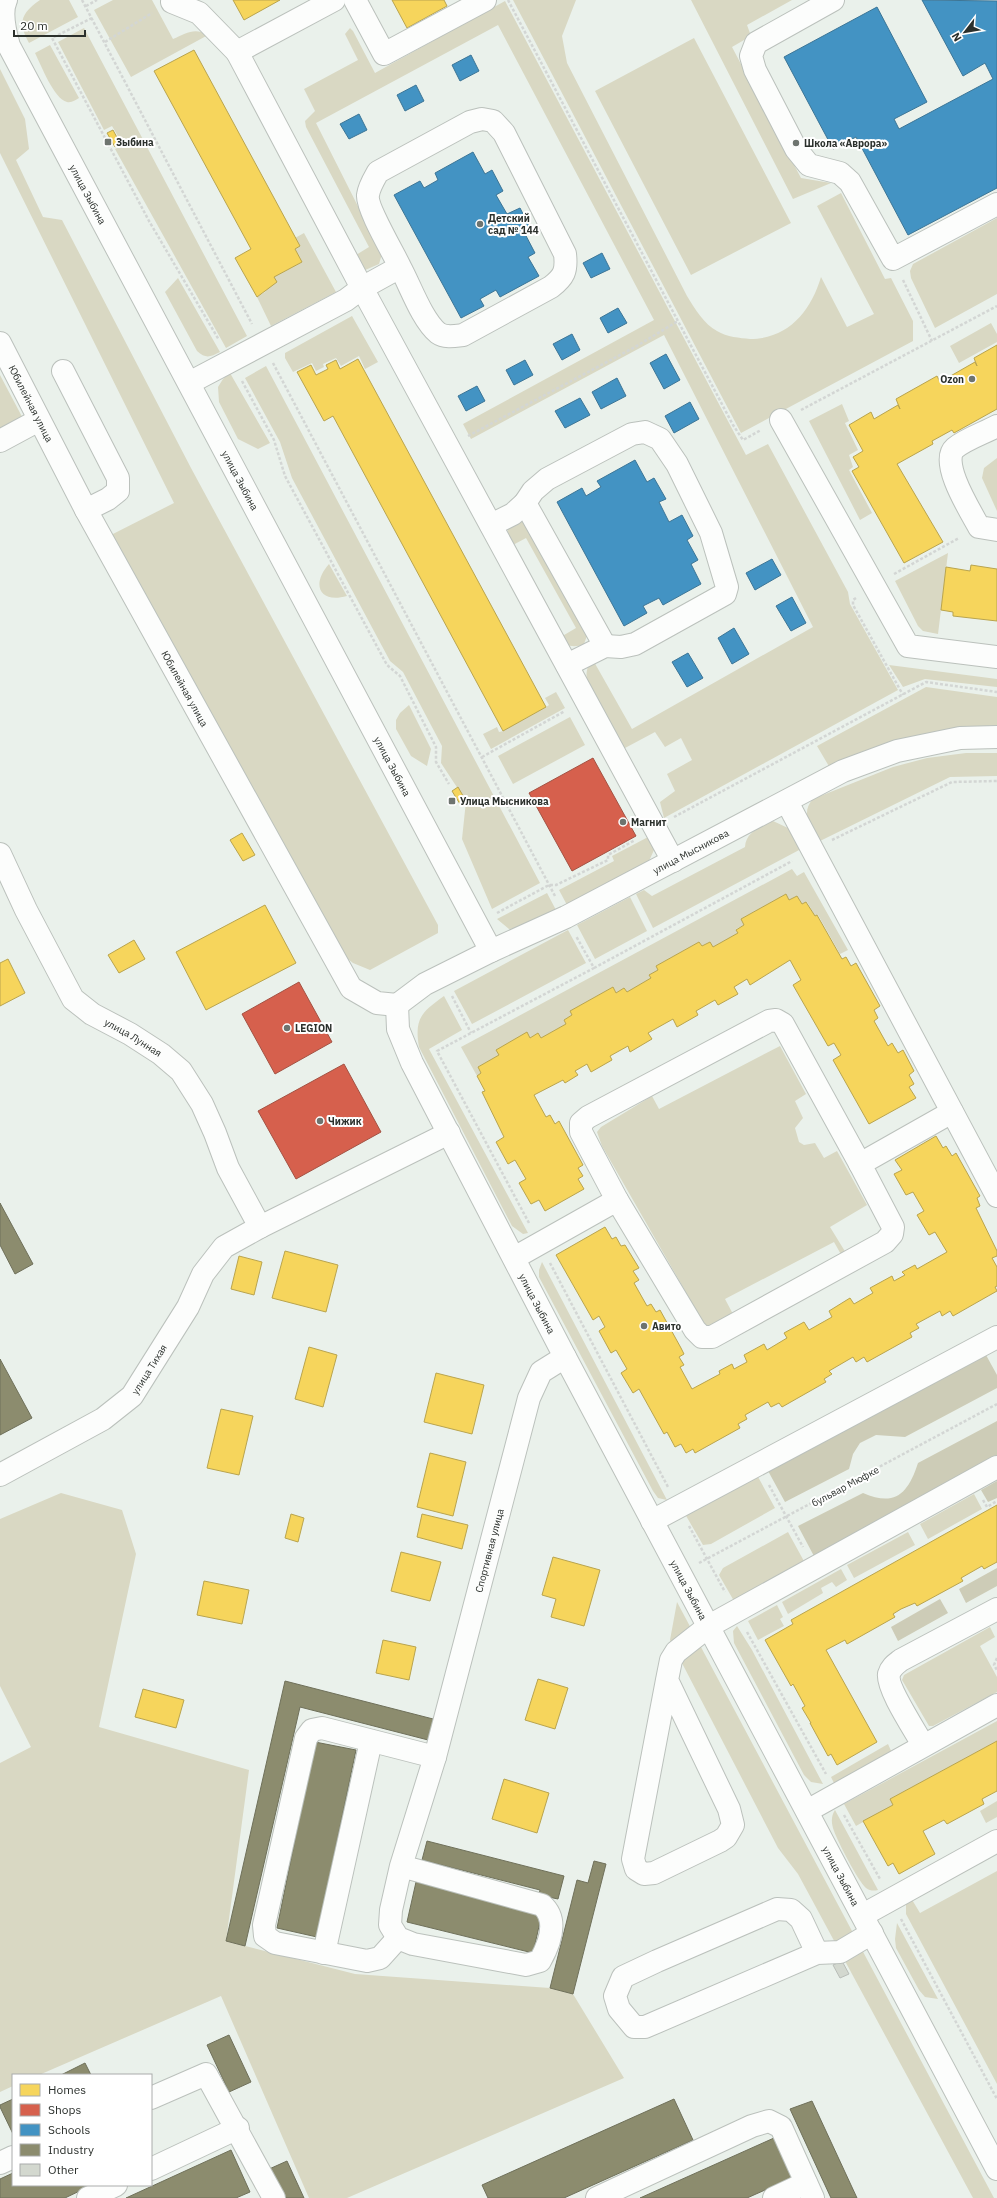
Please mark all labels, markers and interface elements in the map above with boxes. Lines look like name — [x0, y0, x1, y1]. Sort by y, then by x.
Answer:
scale bar — [14, 12, 85, 38]
north arrow — [945, 12, 985, 52]
text: 20 m — [20, 18, 48, 33]
text: N — [948, 30, 964, 44]
place label: Зыбина — [116, 136, 154, 149]
marker: Зыбина — [103, 137, 113, 147]
place label: Школа «Аврора» — [804, 137, 887, 150]
marker: Школа «Аврора» — [791, 138, 801, 148]
street label: улица Зыбина — [66, 162, 109, 227]
place label: Детский сад № 144 — [488, 212, 539, 237]
marker: Детский сад № 144 — [475, 219, 485, 229]
street label: Юбилейная улица — [5, 363, 56, 445]
place label: Ozon — [940, 373, 964, 386]
marker: Ozon — [967, 374, 977, 384]
street label: улица Зыбина — [219, 448, 261, 513]
street label: Юбилейная улица — [158, 649, 211, 730]
street label: улица Зыбина — [371, 734, 414, 799]
place label: Улица Мысникова — [460, 795, 549, 808]
marker: Улица Мысникова — [447, 796, 457, 806]
place label: Магнит — [631, 816, 667, 829]
marker: Магнит — [618, 817, 628, 827]
street label: улица Мысникова — [651, 826, 732, 877]
street label: улица Лунная — [102, 1016, 164, 1060]
place label: LEGION — [295, 1022, 332, 1035]
marker: LEGION — [282, 1023, 292, 1033]
place label: Чижик — [328, 1115, 362, 1128]
marker: Чижик — [315, 1116, 325, 1126]
street label: улица Зыбина — [516, 1272, 558, 1337]
place label: Авито — [652, 1320, 682, 1333]
marker: Авито — [639, 1321, 649, 1331]
street label: улица Тихая — [129, 1342, 170, 1397]
street label: бульвар Мюфке — [809, 1463, 882, 1510]
street label: Спортивная улица — [472, 1507, 507, 1594]
street label: улица Зыбина — [667, 1558, 710, 1623]
street label: улица Зыбина — [819, 1844, 862, 1909]
legend — [12, 2074, 152, 2186]
text: Homes — [48, 2082, 86, 2097]
text: Shops — [48, 2102, 81, 2117]
text: Schools — [48, 2122, 91, 2137]
text: Industry — [48, 2142, 94, 2157]
text: Other — [48, 2162, 79, 2177]

